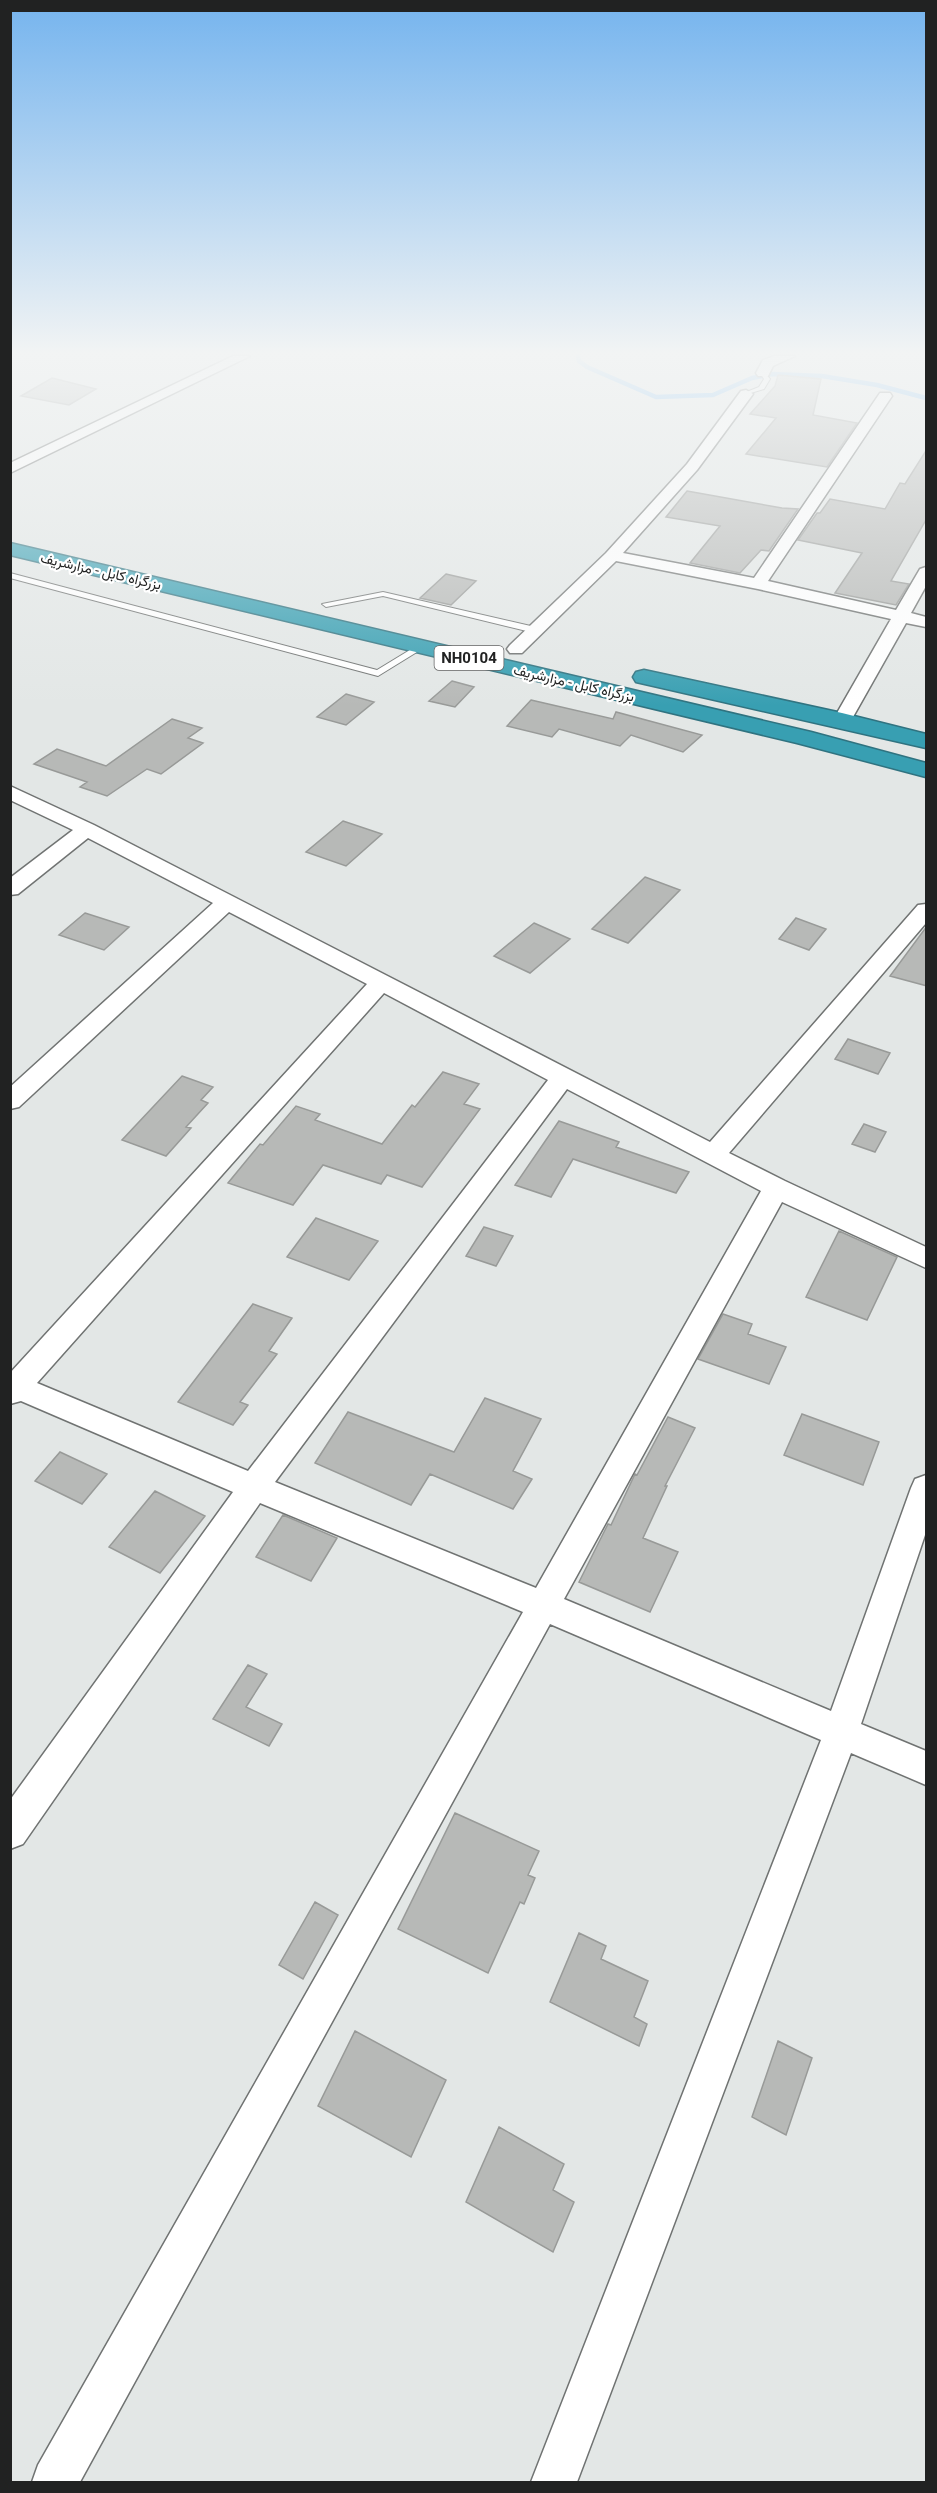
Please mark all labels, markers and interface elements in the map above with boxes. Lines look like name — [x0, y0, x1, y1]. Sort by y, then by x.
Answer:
street label: بزرگراه کابل - مزارشریف — [39, 549, 163, 594]
road number: NH0104 — [434, 646, 504, 670]
street label: بزرگراه کابل - مزارشریف — [512, 661, 636, 706]

